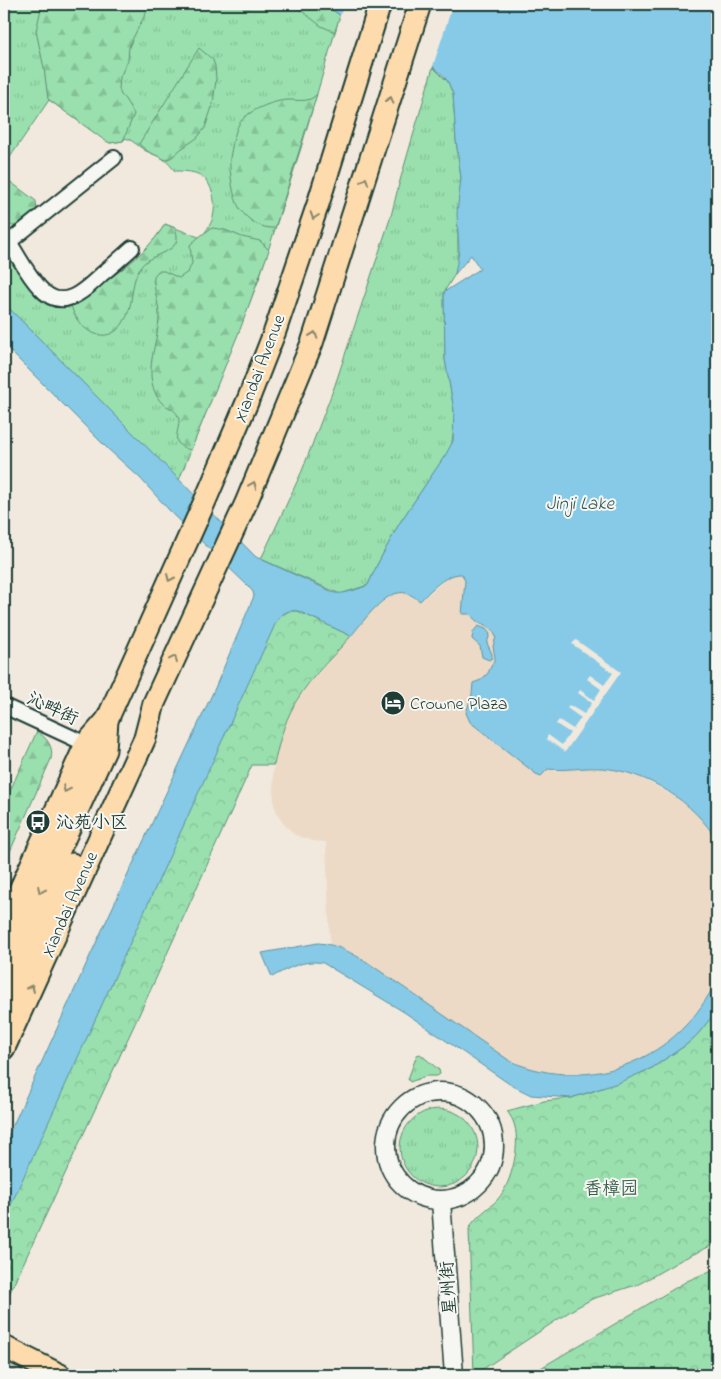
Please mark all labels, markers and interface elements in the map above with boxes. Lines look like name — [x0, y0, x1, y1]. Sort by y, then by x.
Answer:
one-way arrow — [385, 96, 395, 105]
one-way arrow — [359, 177, 369, 185]
one-way arrow — [310, 211, 320, 220]
street label: Xiandai Avenue — [228, 310, 294, 426]
one-way arrow — [309, 331, 319, 340]
one-way arrow — [247, 481, 257, 490]
water label: Jinji Lake — [546, 491, 616, 518]
one-way arrow — [166, 573, 177, 582]
one-way arrow — [168, 655, 179, 664]
street label: 沁畔街 — [22, 687, 82, 733]
hotel icon: Crowne Plaza — [380, 690, 406, 716]
place label: Crowne Plaza — [410, 692, 507, 718]
one-way arrow — [62, 784, 72, 793]
bus stop icon: 沁苑小区 — [25, 809, 51, 835]
place label: 沁苑小区 — [56, 811, 128, 837]
street label: Xiandai Avenue — [36, 847, 106, 962]
one-way arrow — [37, 885, 47, 894]
one-way arrow — [25, 984, 36, 993]
park label: 香樟园 — [584, 1177, 638, 1203]
street label: 星州街 — [435, 1260, 465, 1316]

